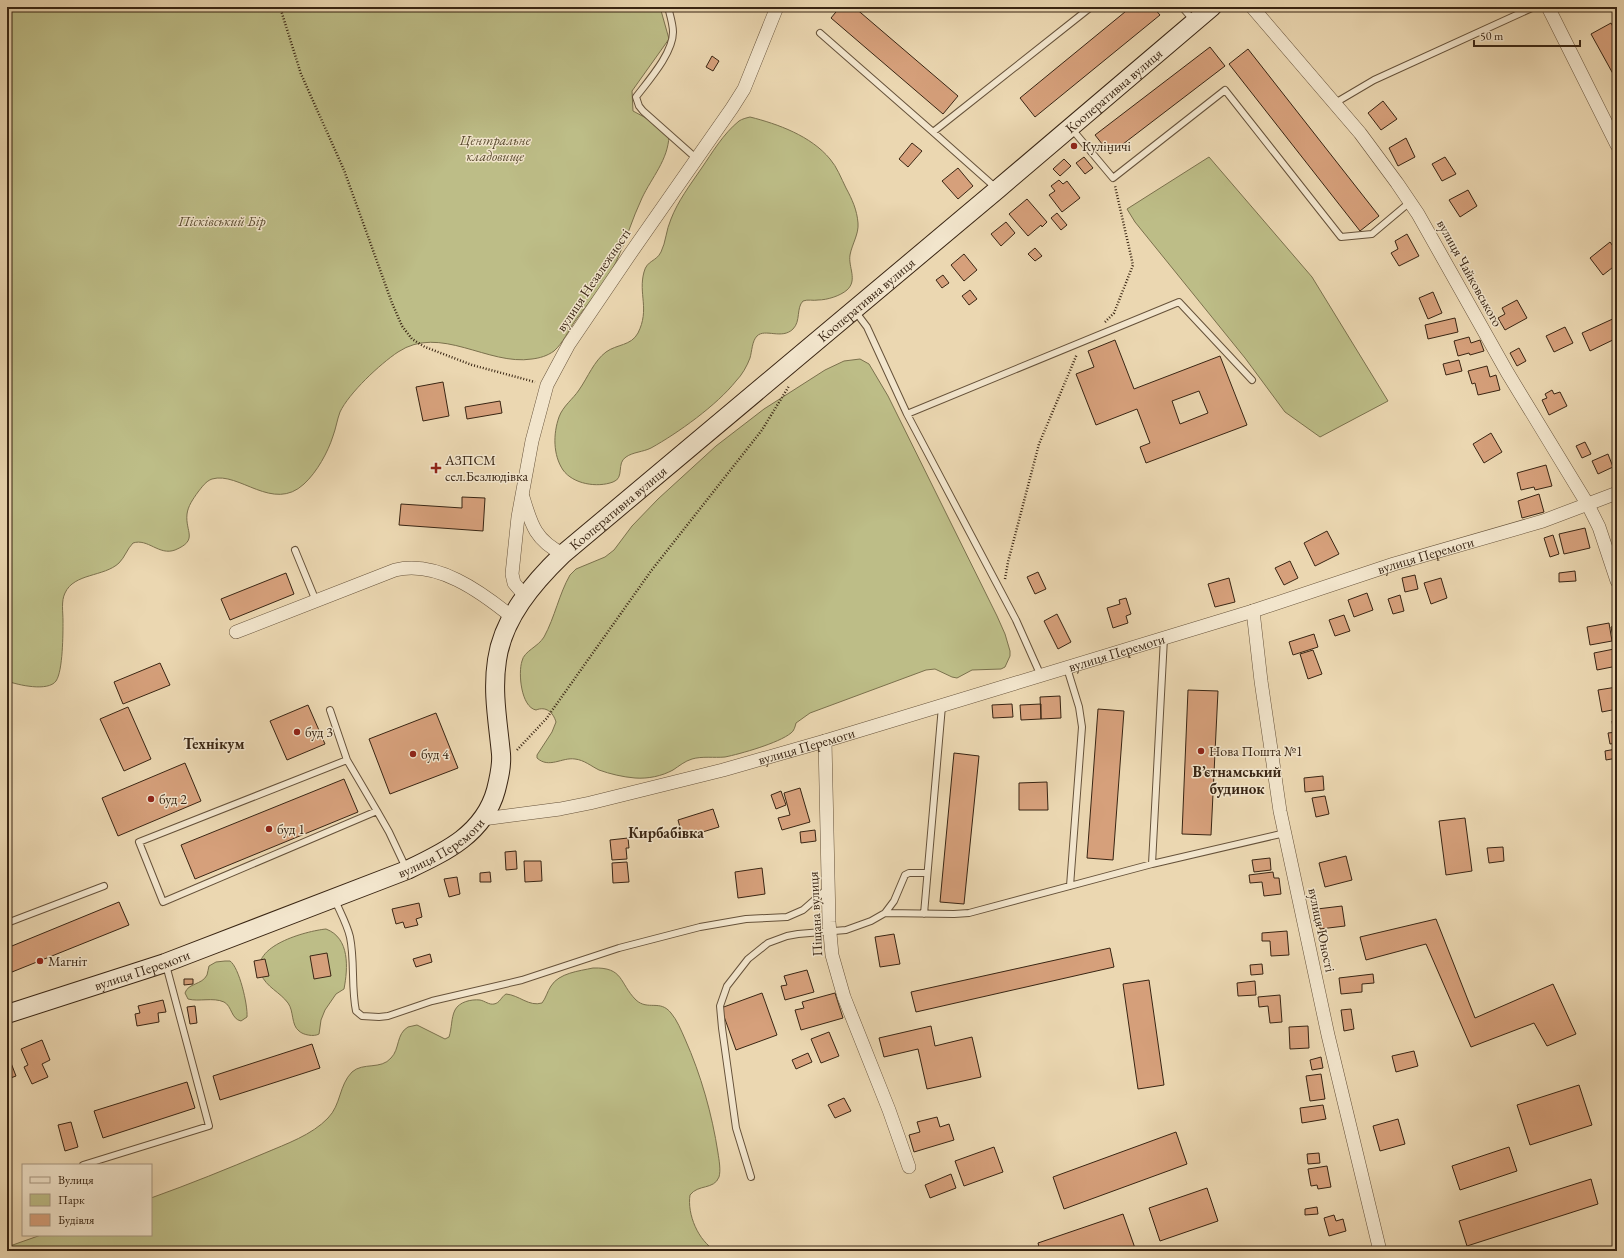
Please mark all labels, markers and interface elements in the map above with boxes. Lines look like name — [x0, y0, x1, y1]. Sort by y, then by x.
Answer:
scale bar — [1474, 22, 1580, 48]
text: 50 m — [1480, 28, 1504, 44]
street label: Кооперативна вулиця — [1061, 44, 1166, 137]
park label: Центральне кладовище — [459, 131, 531, 165]
place label: Куліничі — [1082, 137, 1132, 155]
marker: Куліничі — [1069, 141, 1079, 151]
park label: Пісківський Бір — [177, 212, 266, 230]
street label: вулиця Чайковського — [1433, 216, 1507, 330]
street label: вулиця Незалежності — [552, 225, 634, 335]
street label: Кооперативна вулиця — [814, 254, 919, 346]
place label: АЗПСМ сел.Безлюдівка — [444, 451, 528, 485]
marker: АЗПСМ сел.Безлюдівка — [430, 462, 442, 474]
street label: Кооперативна вулиця — [565, 462, 670, 554]
street label: вулиця Перемоги — [1375, 532, 1476, 578]
street label: вулиця Перемоги — [1066, 629, 1167, 676]
place label: буд 3 — [305, 723, 333, 741]
street label: вулиця Перемоги — [756, 723, 857, 769]
marker: буд 3 — [292, 727, 302, 737]
district label: Технікум — [183, 734, 245, 753]
place label: Нова Пошта №1 — [1209, 742, 1303, 760]
place label: буд 4 — [421, 745, 449, 763]
marker: Нова Пошта №1 — [1196, 746, 1206, 756]
marker: буд 4 — [408, 749, 418, 759]
district label: В’єтнамський будинок — [1193, 762, 1282, 798]
place label: буд 2 — [159, 790, 187, 808]
marker: буд 2 — [146, 794, 156, 804]
street label: вулиця Перемоги — [395, 814, 489, 882]
place label: буд 1 — [277, 820, 305, 838]
district label: Кирбабівка — [628, 823, 704, 842]
marker: буд 1 — [264, 824, 274, 834]
street label: Піщана вулиця — [804, 871, 826, 957]
street label: вулиця Юності — [1304, 886, 1340, 974]
street label: вулиця Перемоги — [92, 945, 193, 994]
place label: Магніт — [48, 952, 88, 970]
marker: Магніт — [35, 956, 45, 966]
legend — [22, 1164, 152, 1236]
text: Вулиця — [58, 1172, 94, 1188]
text: Парк — [58, 1192, 85, 1208]
text: Будівля — [58, 1212, 95, 1228]

